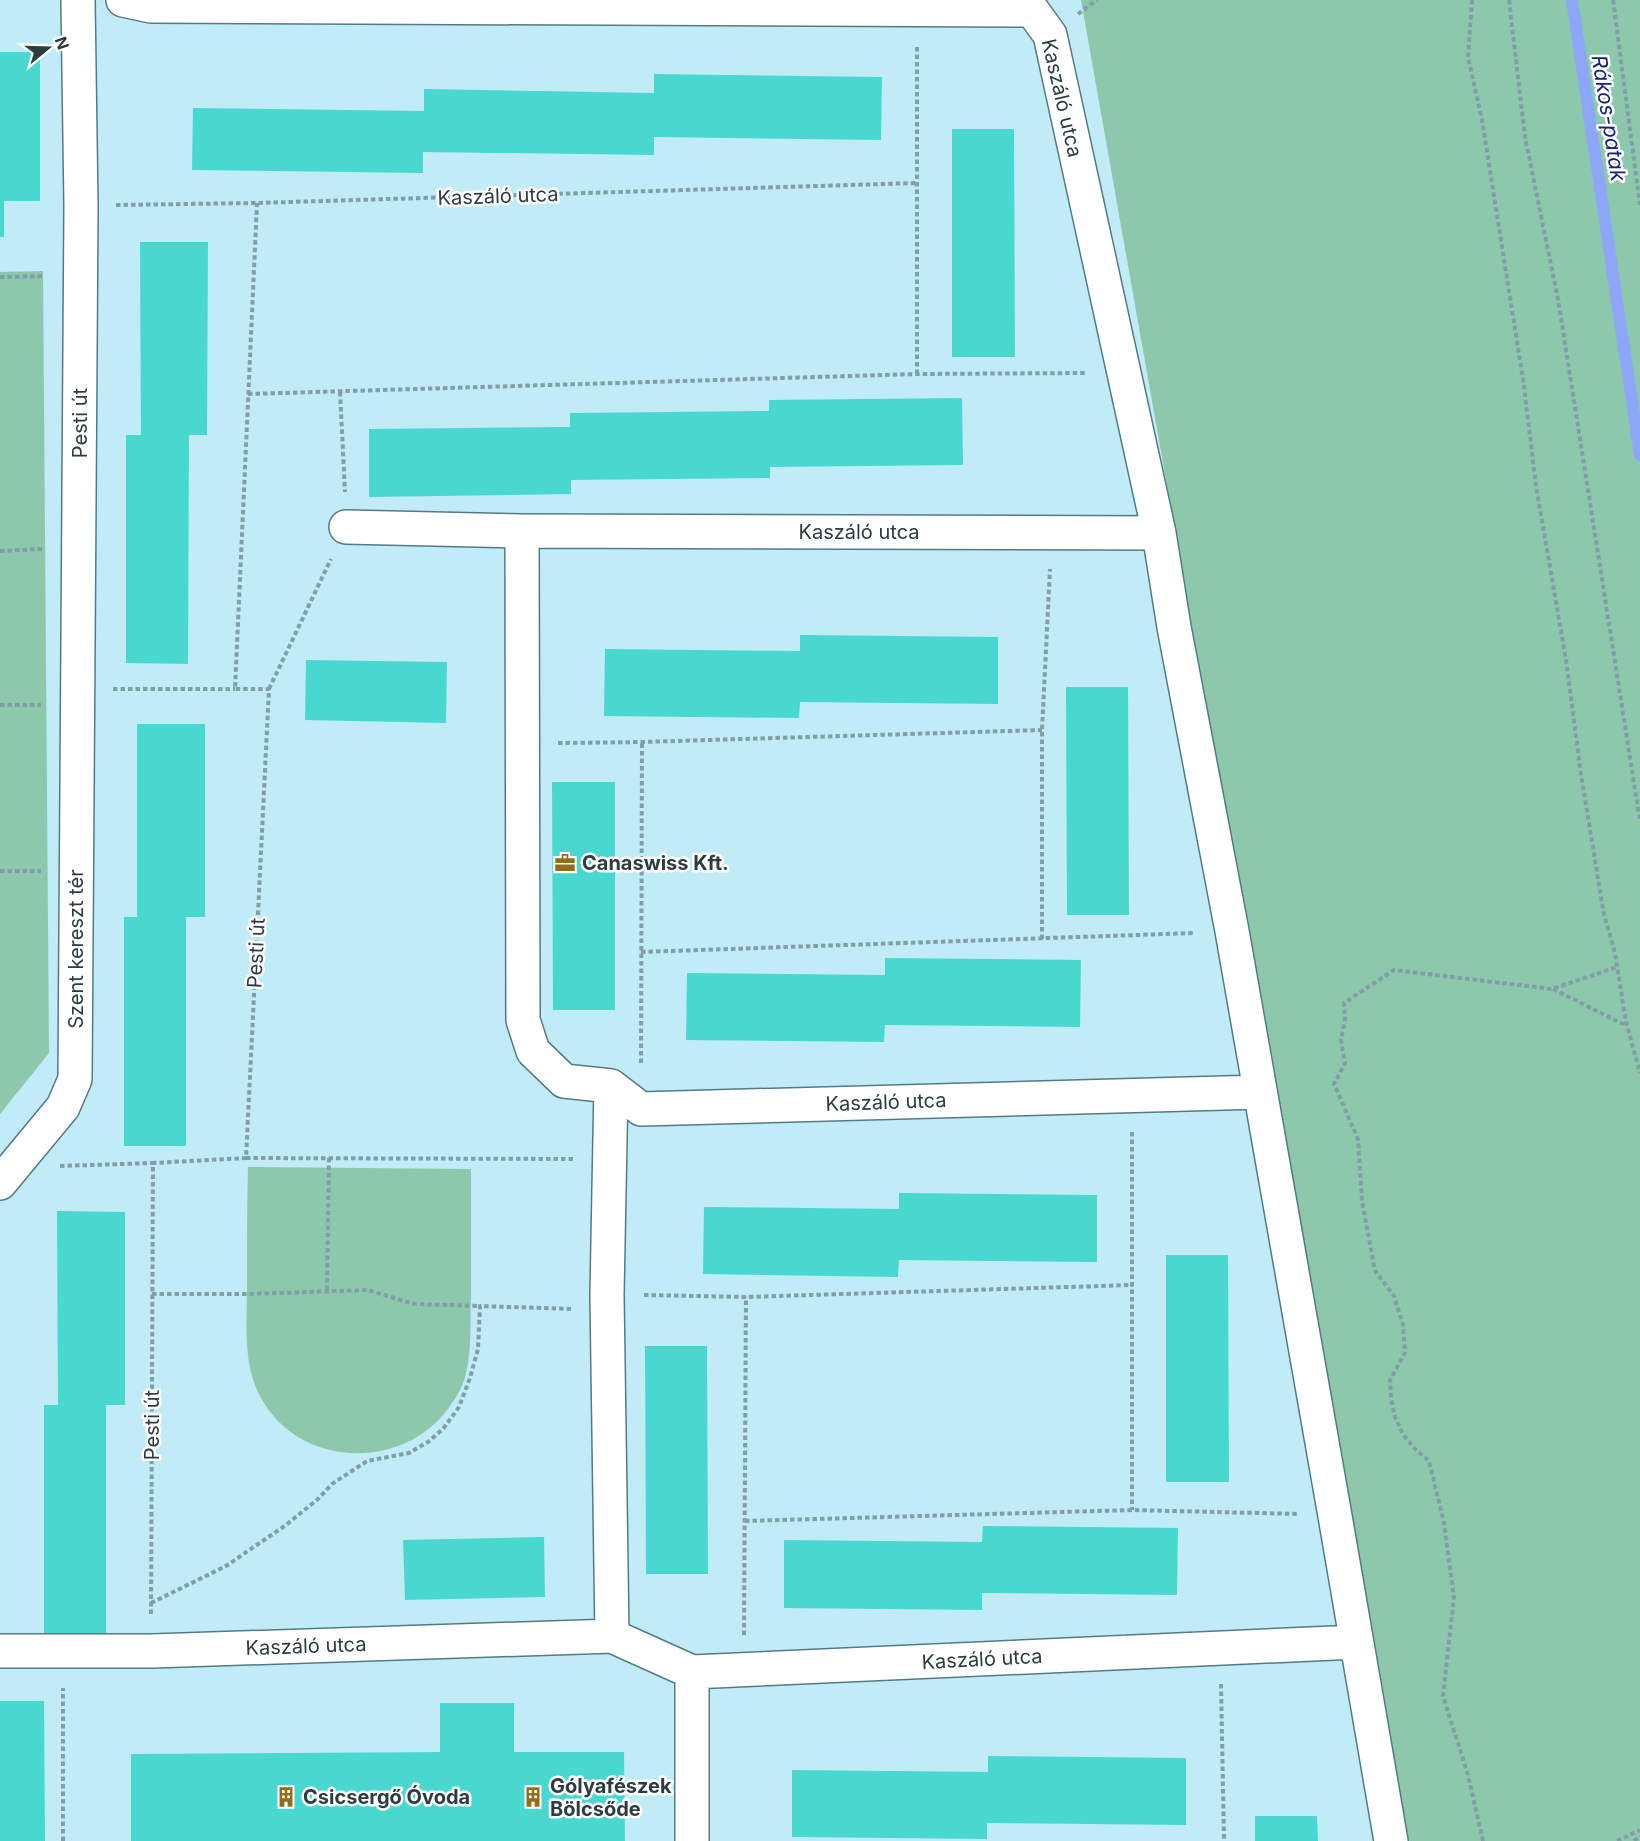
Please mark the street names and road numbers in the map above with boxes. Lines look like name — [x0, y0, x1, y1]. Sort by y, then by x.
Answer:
street label: Kaszáló utca — [1037, 36, 1087, 160]
street label: Kaszáló utca — [437, 182, 559, 210]
street label: Pesti út — [68, 387, 92, 458]
street label: Kaszáló utca — [799, 520, 920, 544]
street label: Szent kereszt tér — [64, 869, 88, 1029]
street label: Pesti út — [242, 917, 270, 989]
street label: Kaszáló utca — [825, 1088, 947, 1116]
street label: Pesti út — [140, 1389, 164, 1460]
street label: Kaszáló utca — [245, 1632, 367, 1660]
street label: Kaszáló utca — [921, 1644, 1043, 1674]

